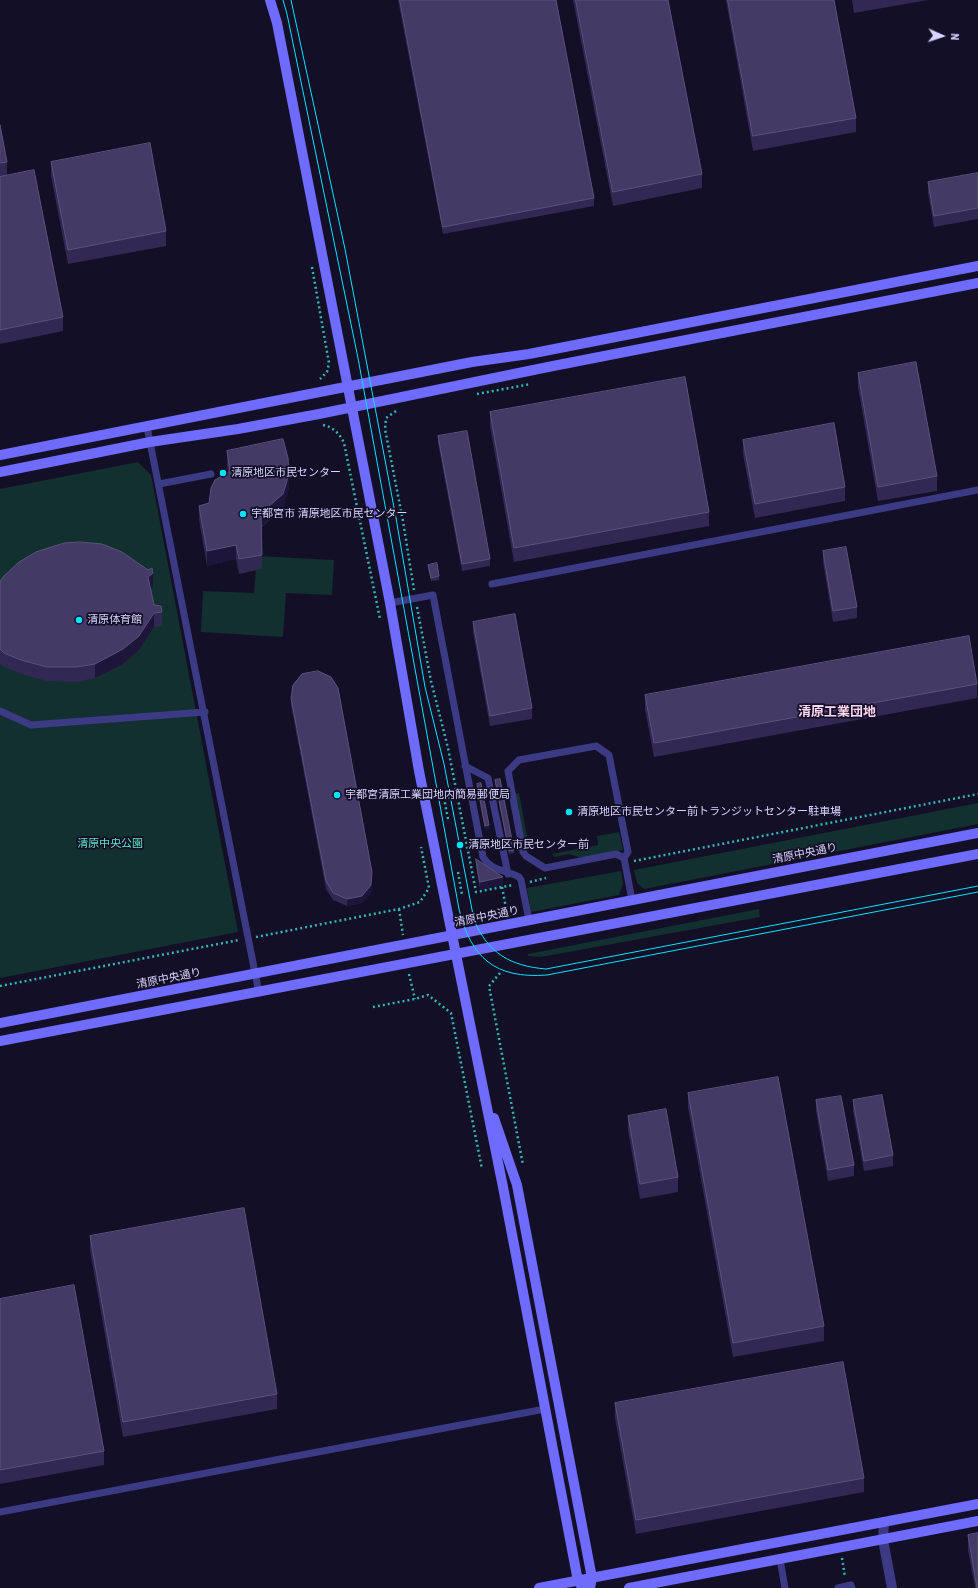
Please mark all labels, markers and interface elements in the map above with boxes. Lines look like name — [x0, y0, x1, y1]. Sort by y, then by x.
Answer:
north arrow — [922, 16, 962, 56]
text: N — [948, 33, 961, 40]
place label: 清原地区市民センター — [231, 466, 341, 480]
marker: 清原地区市民センター — [218, 468, 228, 478]
place label: 宇都宮市 清原地区市民センター — [251, 507, 408, 521]
marker: 宇都宮市 清原地区市民センター — [238, 509, 248, 519]
place label: 清原体育館 — [87, 613, 142, 627]
marker: 清原体育館 — [74, 615, 84, 625]
district label: 清原工業団地 — [798, 705, 876, 721]
place label: 宇都宮清原工業団地内簡易郵便局 — [345, 788, 510, 802]
marker: 宇都宮清原工業団地内簡易郵便局 — [332, 790, 342, 800]
place label: 清原地区市民センター前トランジットセンター駐車場 — [577, 805, 841, 819]
marker: 清原地区市民センター前トランジットセンター駐車場 — [564, 807, 574, 817]
park label: 清原中央公園 — [77, 837, 143, 851]
place label: 清原地区市民センター前 — [468, 838, 589, 852]
marker: 清原地区市民センター前 — [455, 840, 465, 850]
street label: 清原中央通り — [771, 841, 839, 867]
street label: 清原中央通り — [453, 904, 521, 930]
street label: 清原中央通り — [135, 966, 203, 992]

